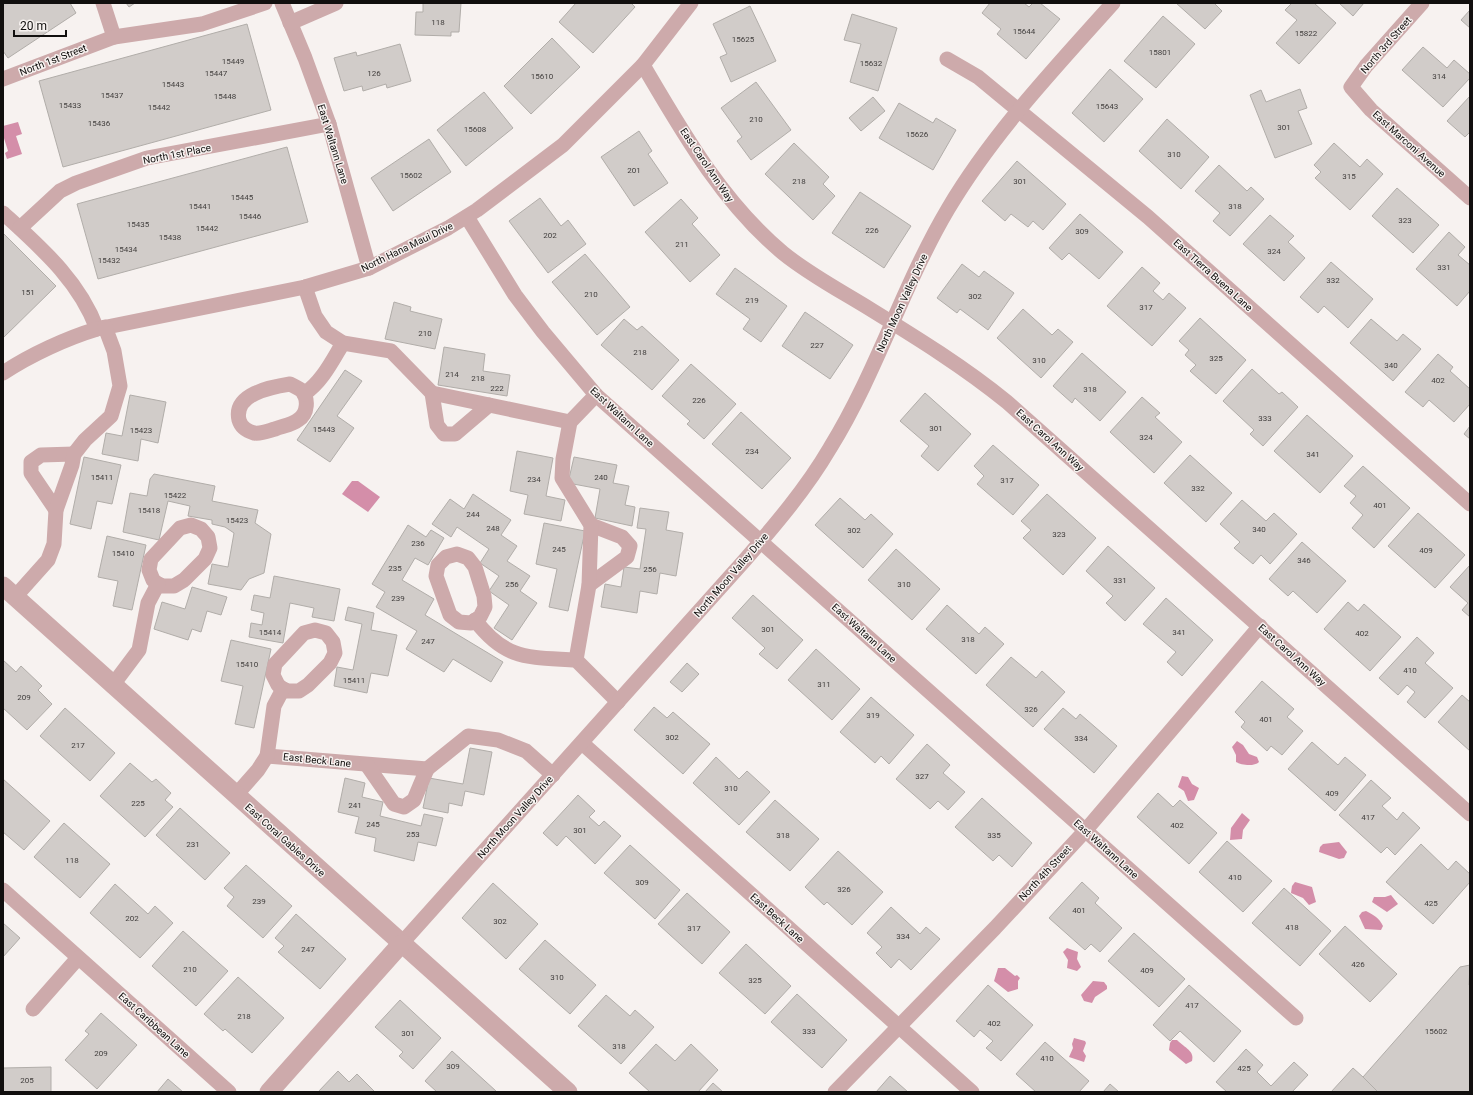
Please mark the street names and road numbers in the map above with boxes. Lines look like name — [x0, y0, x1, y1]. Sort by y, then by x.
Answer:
street label: North 3rd Street — [1359, 15, 1413, 75]
street label: North 1st Street — [18, 42, 88, 78]
street label: East Waltann Lane — [316, 103, 350, 185]
street label: East Marconi Avenue — [1371, 109, 1447, 179]
street label: East Carol Ann Way — [678, 126, 736, 204]
street label: North 1st Place — [142, 142, 212, 166]
street label: North Hana Maui Drive — [359, 220, 455, 274]
street label: East Tierra Buena Lane — [1171, 237, 1255, 313]
street label: North Moon Valley Drive — [874, 252, 930, 354]
street label: East Waltann Lane — [588, 385, 656, 449]
street label: East Carol Ann Way — [1014, 407, 1086, 473]
street label: North Moon Valley Drive — [692, 531, 770, 619]
street label: East Waltann Lane — [830, 601, 898, 665]
street label: East Carol Ann Way — [1256, 622, 1328, 688]
street label: East Beck Lane — [283, 751, 351, 769]
street label: North Moon Valley Drive — [475, 773, 555, 861]
street label: East Coral Gables Drive — [243, 801, 327, 879]
street label: East Waltann Lane — [1072, 817, 1140, 881]
street label: North 4th Street — [1017, 843, 1073, 903]
street label: East Beck Lane — [748, 891, 806, 945]
street label: East Caribbean Lane — [116, 990, 192, 1060]

